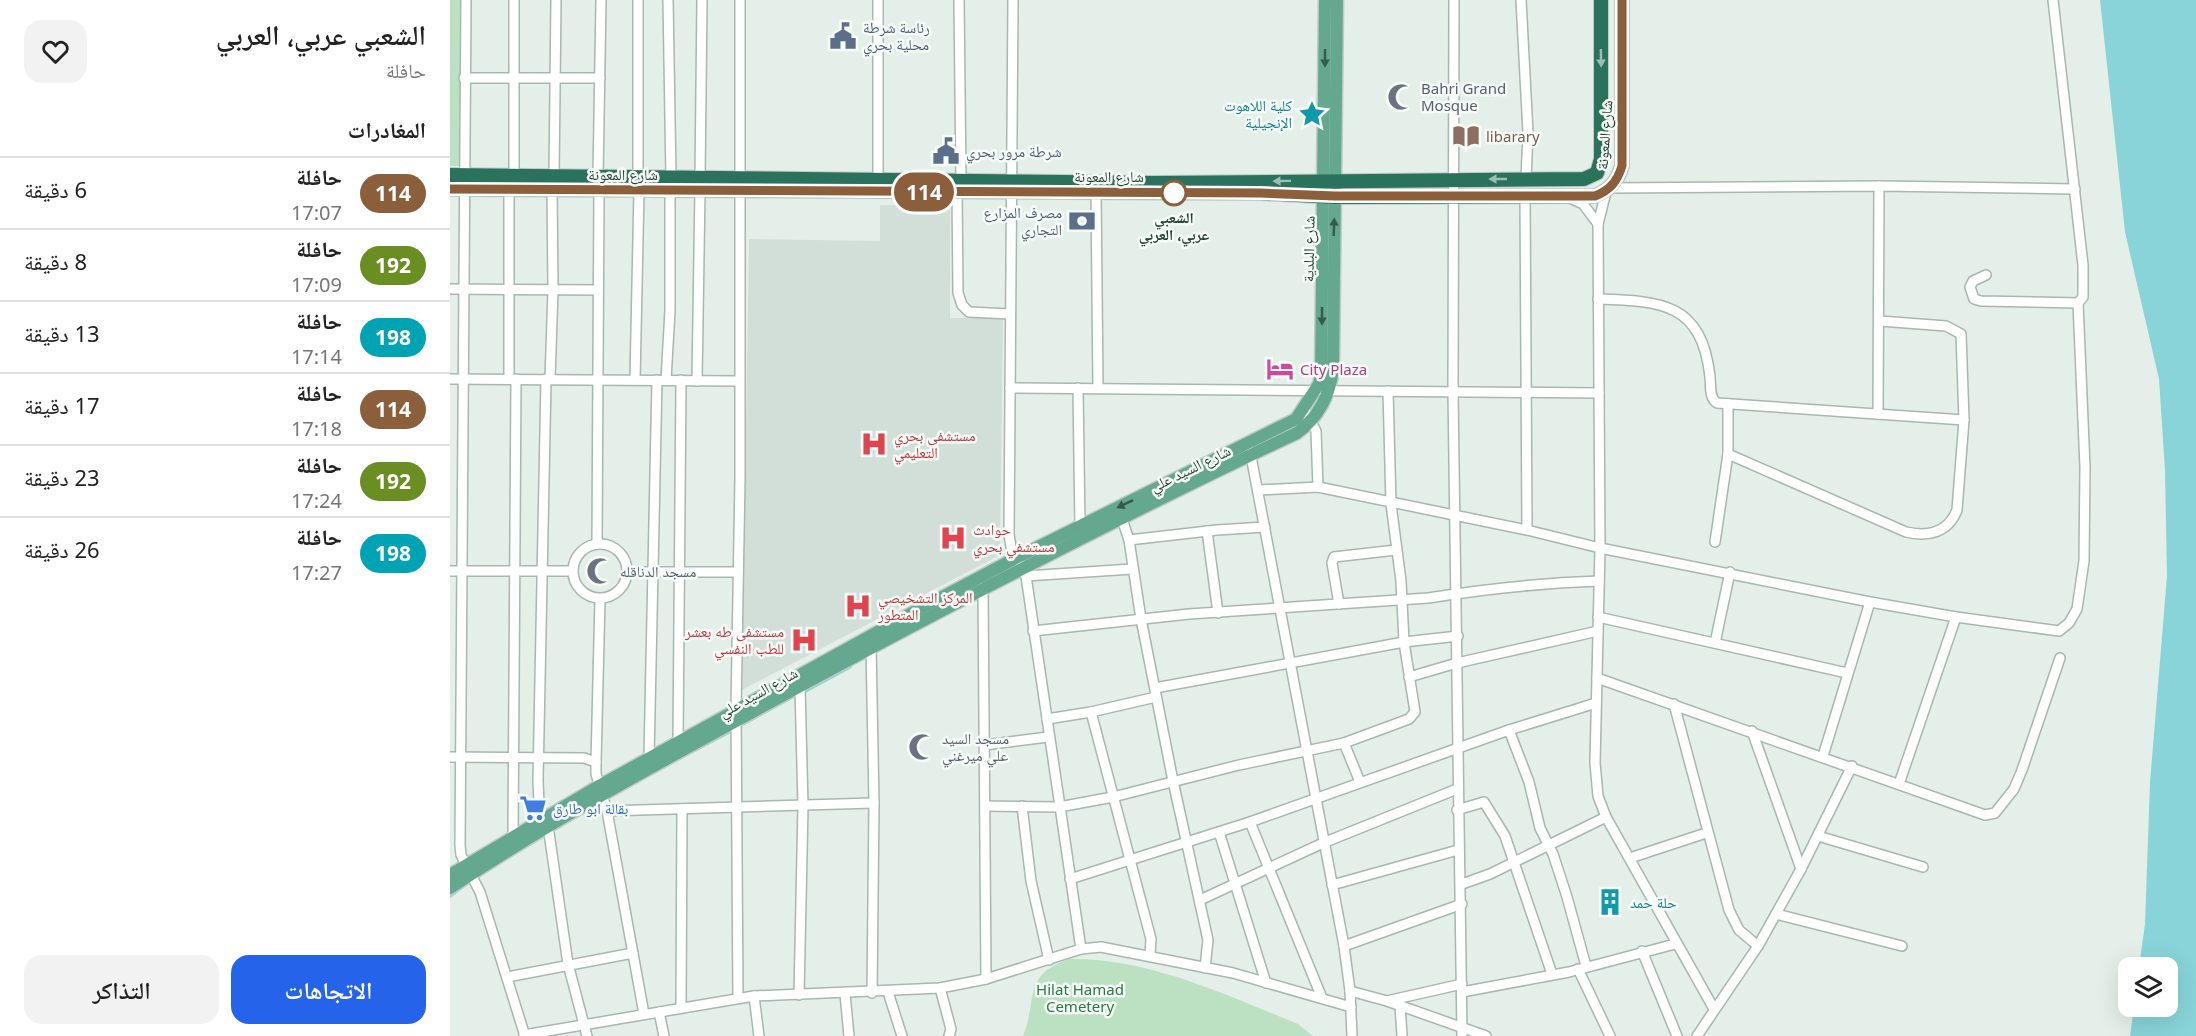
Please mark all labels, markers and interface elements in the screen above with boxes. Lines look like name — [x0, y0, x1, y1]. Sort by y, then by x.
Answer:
text: الشعبي عربي، العربي — [216, 15, 426, 53]
place label: رئاسة شرطة محلية بحري — [863, 17, 930, 57]
button: heart — [24, 20, 87, 83]
public building icon: رئاسة شرطة محلية بحري — [828, 21, 858, 51]
one-way arrow — [1320, 49, 1329, 68]
one-way arrow — [1596, 49, 1606, 68]
text: حافلة — [386, 57, 426, 84]
place label: Bahri Grand Mosque — [1421, 78, 1506, 115]
mosque icon: Bahri Grand Mosque — [1386, 82, 1416, 112]
place label: كلية اللاهوت الإنجيلية — [1224, 95, 1292, 132]
place icon: كلية اللاهوت الإنجيلية — [1297, 99, 1327, 129]
street label: شارع المعونة — [1592, 100, 1617, 170]
text: المغادرات — [348, 114, 426, 144]
library icon: libarary — [1451, 121, 1481, 151]
place label: libarary — [1486, 126, 1540, 146]
public building icon: شرطة مرور بحري — [931, 136, 961, 166]
place label: شرطة مرور بحري — [966, 141, 1062, 164]
text: حافلة — [296, 161, 342, 191]
street label: شارع المعونة — [588, 164, 658, 185]
street label: شارع المعونة — [1074, 166, 1144, 187]
line badge: 114 — [890, 172, 958, 212]
text: 6 دقيقة — [24, 174, 87, 204]
one-way arrow — [1489, 174, 1508, 184]
one-way arrow — [1273, 176, 1292, 186]
text: 114 — [906, 178, 942, 206]
text: 114 — [375, 179, 411, 207]
marker: الشعبي عربي، العربي — [1161, 180, 1187, 206]
text: 17:07 — [291, 199, 342, 226]
place label: مصرف المزارع التجاري — [983, 202, 1062, 242]
bank icon: مصرف المزارع التجاري — [1067, 206, 1097, 236]
place label: الشعبي عربي، العربي — [1139, 207, 1210, 247]
street label: شارع البلدية — [1297, 216, 1320, 282]
one-way arrow — [1329, 218, 1338, 237]
text: حافلة — [296, 233, 342, 263]
text: 8 دقيقة — [24, 246, 87, 276]
text: 192 — [375, 251, 411, 279]
text: 17:09 — [291, 271, 342, 298]
text: حافلة — [296, 305, 342, 335]
one-way arrow — [1317, 307, 1327, 326]
text: 13 دقيقة — [24, 318, 100, 348]
text: 198 — [375, 323, 411, 351]
text: 17:14 — [291, 343, 342, 370]
hotel icon: City Plaza — [1265, 354, 1295, 384]
place label: City Plaza — [1300, 359, 1367, 379]
text: حافلة — [296, 377, 342, 407]
text: 17 دقيقة — [24, 390, 100, 420]
text: 114 — [375, 395, 411, 423]
text: 17:18 — [291, 415, 342, 442]
place label: مستشفى بحري التعليمي — [894, 425, 976, 465]
hospital icon: مستشفى بحري التعليمي — [859, 429, 889, 459]
street label: شارع السيد علي — [1146, 440, 1235, 499]
text: حافلة — [296, 449, 342, 479]
text: 23 دقيقة — [24, 462, 100, 492]
text: 192 — [375, 467, 411, 495]
text: 17:24 — [291, 487, 342, 514]
one-way arrow — [1117, 500, 1134, 509]
place label: حوادث مستشفي بحري — [973, 519, 1055, 559]
text: حافلة — [296, 521, 342, 551]
hospital icon: حوادث مستشفي بحري — [938, 523, 968, 553]
text: 26 دقيقة — [24, 534, 100, 564]
text: 198 — [375, 539, 411, 567]
mosque icon: مسجد الدناقله — [585, 556, 615, 586]
text: 17:27 — [291, 559, 342, 586]
place label: مسجد الدناقله — [620, 561, 696, 581]
place label: المركز التشخيصي المتطور — [877, 587, 973, 624]
hospital icon: المركز التشخيصي المتطور — [843, 591, 873, 621]
place label: مستشفى طه بعشر للطب النفسي — [684, 621, 784, 661]
hospital icon: مستشفى طه بعشر للطب النفسي — [789, 625, 819, 655]
street label: شارع السيد علي — [715, 662, 802, 724]
place label: مسجد السيد علي ميرغني — [942, 728, 1009, 768]
mosque icon: مسجد السيد علي ميرغني — [907, 732, 937, 762]
supermarket icon: بقالة ابو طارق — [518, 793, 548, 823]
place label: بقالة ابو طارق — [553, 798, 628, 819]
building icon: حلة حمد — [1595, 887, 1625, 917]
place label: حلة حمد — [1630, 892, 1677, 912]
button: التذاكر — [24, 955, 219, 1024]
button: الاتجاهات — [231, 955, 426, 1024]
map controls — [2118, 957, 2178, 1017]
button: layers — [2118, 957, 2178, 1017]
park label: Hilat Hamad Cemetery — [1036, 979, 1124, 1016]

